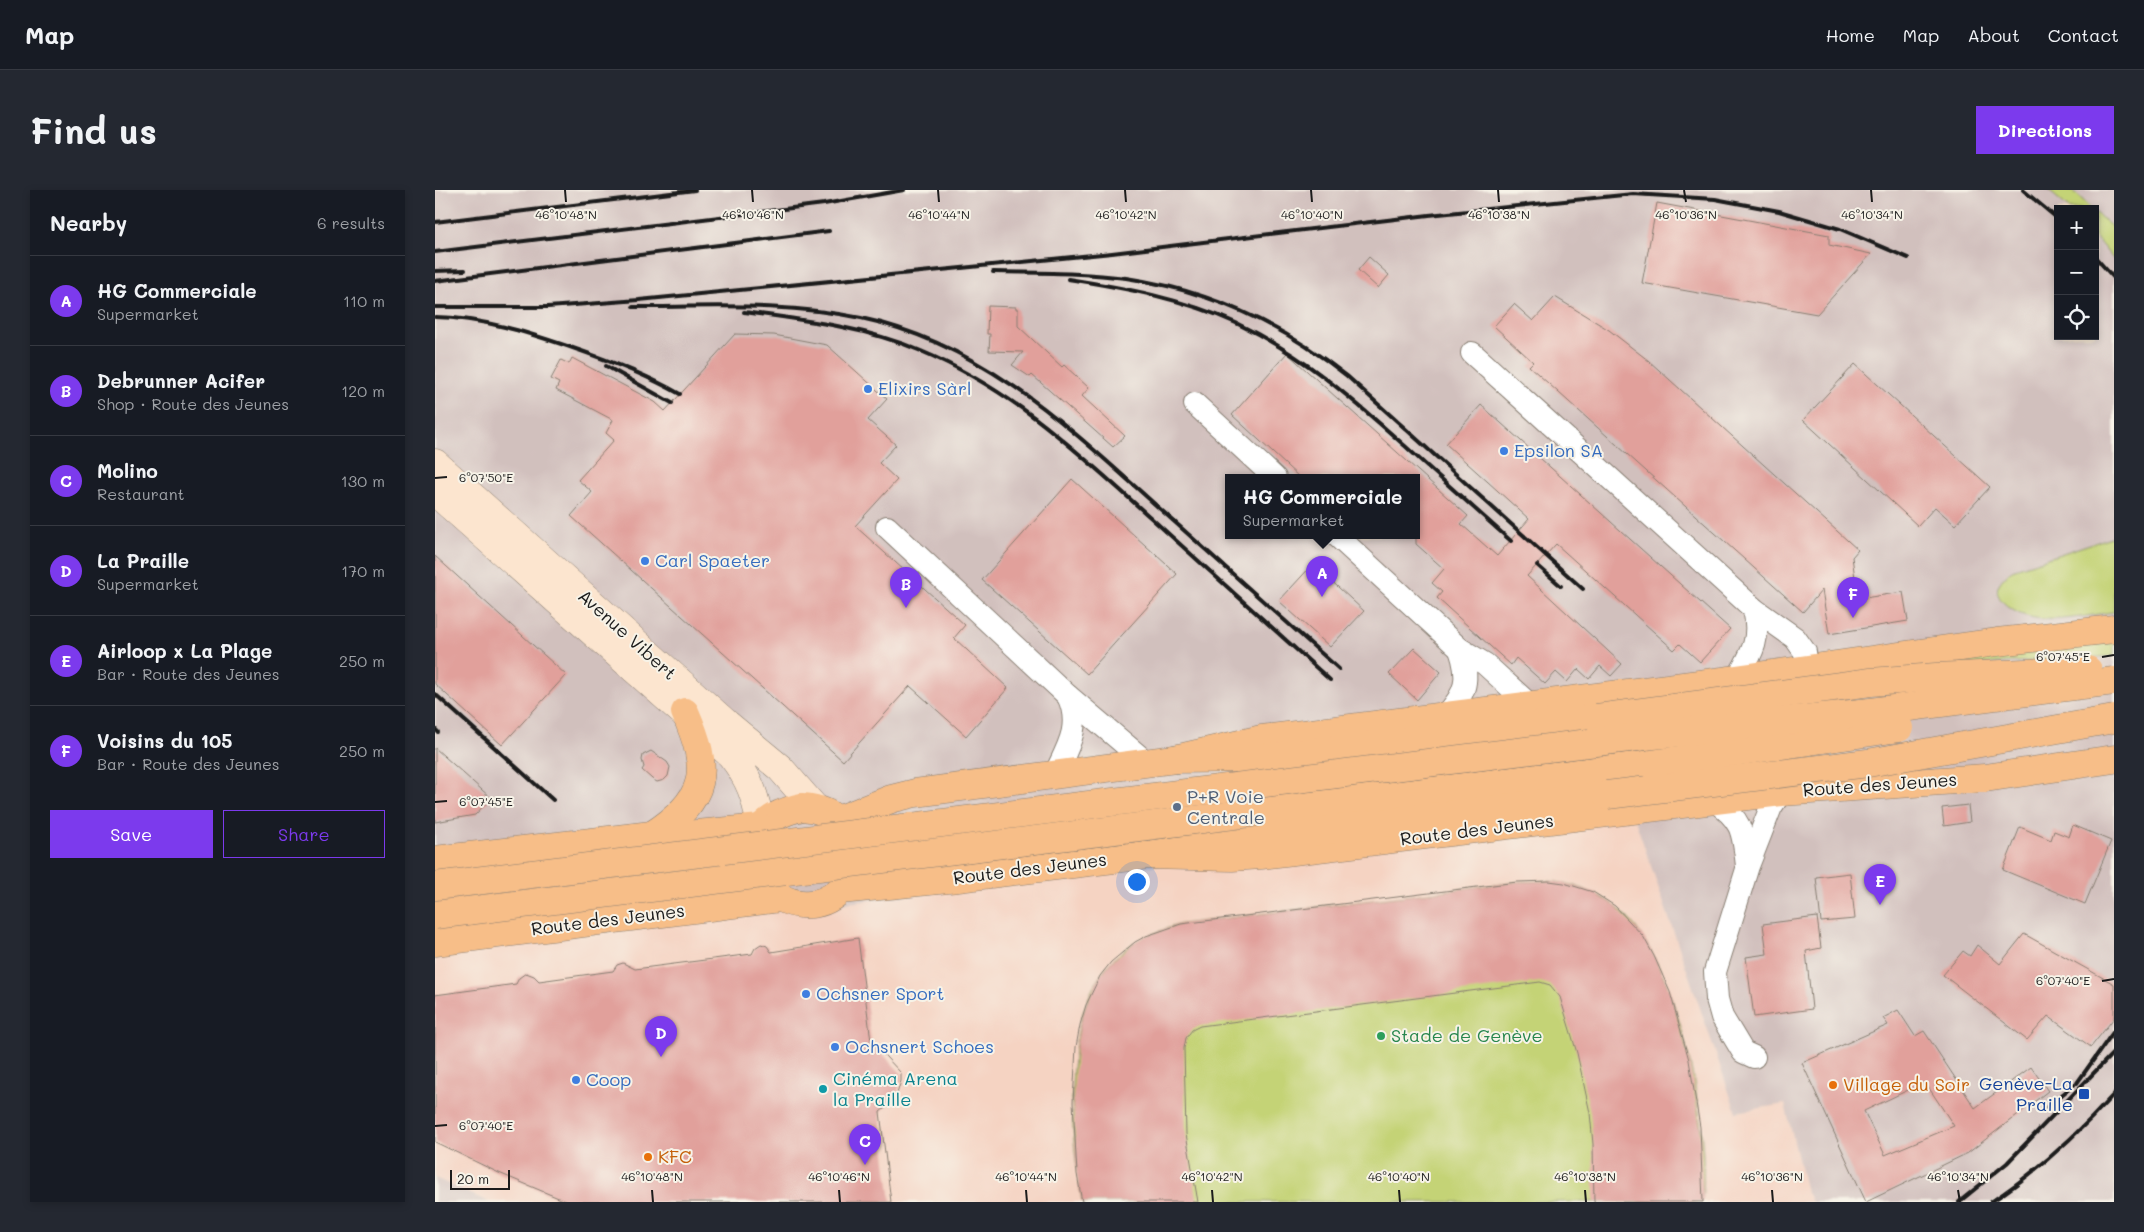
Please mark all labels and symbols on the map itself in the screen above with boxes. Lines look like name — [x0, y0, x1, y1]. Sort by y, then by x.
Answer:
text: 46°10'48"N — [535, 206, 597, 222]
text: 46°10'46"N — [722, 206, 784, 222]
text: 46°10'44"N — [908, 206, 970, 222]
text: 46°10'42"N — [1095, 206, 1157, 222]
text: 46°10'40"N — [1281, 206, 1343, 222]
text: 46°10'38"N — [1468, 206, 1530, 222]
text: 46°10'36"N — [1655, 206, 1717, 222]
text: 46°10'34"N — [1841, 206, 1903, 222]
place label: Elixirs Sàrl — [878, 376, 971, 400]
marker: Elixirs Sàrl — [862, 383, 874, 395]
place label: Epsilon SA — [1514, 438, 1603, 462]
marker: Epsilon SA — [1498, 445, 1510, 457]
text: 6°07'50"E — [459, 469, 513, 485]
place label: Carl Spaeter — [655, 548, 770, 572]
marker: Carl Spaeter — [639, 555, 651, 567]
pin: A — [1306, 556, 1338, 597]
pin: B — [890, 567, 922, 608]
pin: F — [1837, 577, 1869, 618]
street label: Avenue Vibert — [573, 584, 682, 685]
text: 6°07'45"E — [2036, 648, 2090, 664]
street label: Route des Jeunes — [1802, 767, 1958, 801]
place label: P+R Voie Centrale — [1187, 784, 1265, 829]
text: 6°07'45"E — [459, 793, 513, 809]
marker: P+R Voie Centrale — [1171, 801, 1183, 813]
street label: Route des Jeunes — [1399, 808, 1555, 850]
street label: Route des Jeunes — [952, 847, 1108, 889]
pin: E — [1864, 864, 1896, 905]
your location — [1124, 869, 1150, 895]
street label: Route des Jeunes — [530, 898, 686, 940]
text: 6°07'40"E — [2036, 972, 2090, 988]
place label: Ochsner Sport — [816, 981, 945, 1005]
marker: Ochsner Sport — [800, 988, 812, 1000]
pin: D — [645, 1016, 677, 1057]
place label: Stade de Genève — [1391, 1023, 1543, 1047]
marker: Stade de Genève — [1375, 1030, 1387, 1042]
place label: Ochsnert Schoes — [845, 1034, 994, 1058]
marker: Ochsnert Schoes — [829, 1041, 841, 1053]
place label: Cinéma Arena la Praille — [833, 1066, 958, 1111]
place label: Coop — [586, 1067, 631, 1091]
place label: Genève-La Praille — [1979, 1071, 2073, 1116]
place label: Village du Soir — [1843, 1072, 1970, 1096]
marker: Coop — [570, 1074, 582, 1086]
marker: Village du Soir — [1827, 1079, 1839, 1091]
marker: Cinéma Arena la Praille — [817, 1083, 829, 1095]
marker: Genève-La Praille — [2077, 1087, 2091, 1101]
text: 6°07'40"E — [459, 1117, 513, 1133]
pin: C — [849, 1124, 881, 1165]
place label: KFC — [658, 1144, 692, 1168]
marker: KFC — [642, 1151, 654, 1163]
scale bar — [450, 1167, 510, 1190]
text: 46°10'48"N — [621, 1168, 683, 1184]
text: 46°10'46"N — [808, 1168, 870, 1184]
text: 46°10'44"N — [995, 1168, 1057, 1184]
text: 46°10'42"N — [1181, 1168, 1243, 1184]
text: 46°10'40"N — [1368, 1168, 1430, 1184]
text: 46°10'38"N — [1554, 1168, 1616, 1184]
text: 46°10'36"N — [1741, 1168, 1803, 1184]
text: 46°10'34"N — [1927, 1168, 1989, 1184]

